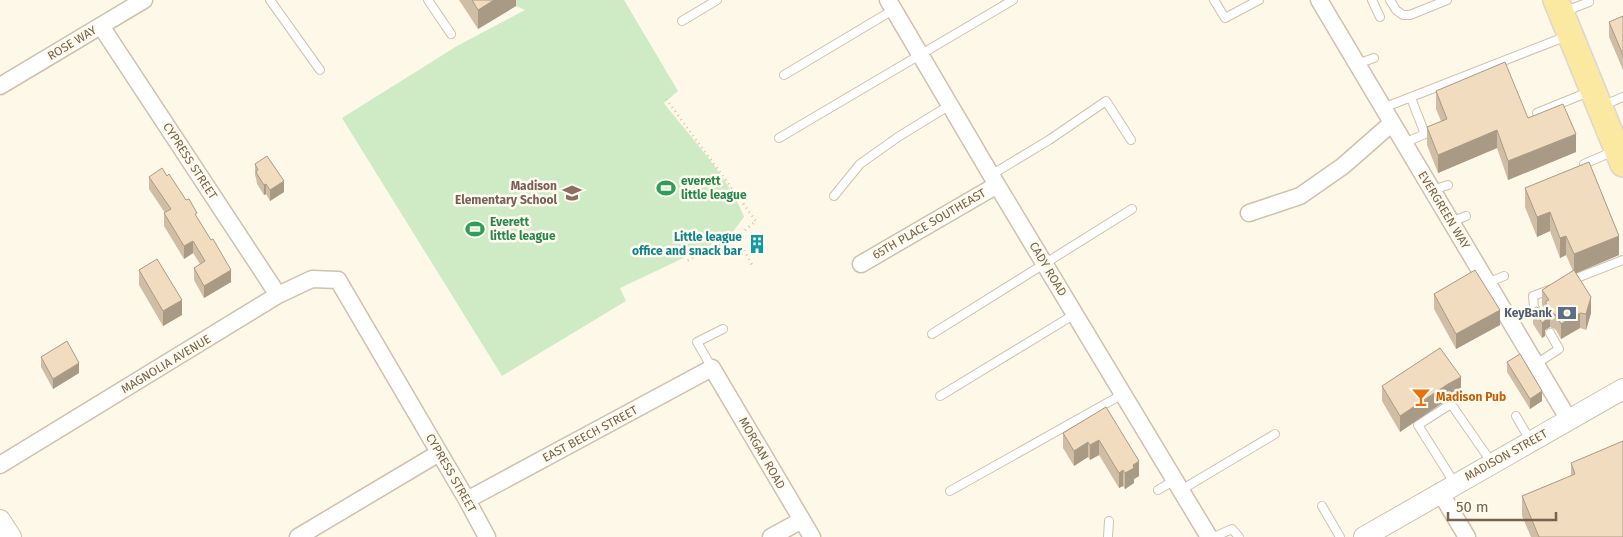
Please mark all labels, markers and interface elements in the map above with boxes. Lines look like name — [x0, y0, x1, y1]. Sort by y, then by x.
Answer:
street label: ROSE WAY — [45, 23, 99, 63]
street label: CYPRESS STREET — [160, 120, 220, 203]
street label: EVERGREEN WAY — [1415, 168, 1473, 252]
place label: everett little league — [681, 174, 747, 202]
sports icon: everett little league — [655, 177, 677, 199]
place label: Madison Elementary School — [455, 179, 557, 207]
school or university icon: Madison Elementary School — [561, 182, 583, 204]
street label: 65TH PLACE SOUTHEAST — [870, 185, 989, 262]
place label: Everett little league — [490, 215, 556, 243]
sports icon: Everett little league — [464, 218, 486, 240]
place label: Little league office and snack bar — [632, 230, 742, 258]
building icon: Little league office and snack bar — [746, 233, 768, 255]
street label: CADY ROAD — [1026, 239, 1070, 299]
bank icon: KeyBank — [1556, 302, 1578, 324]
place label: KeyBank — [1504, 306, 1552, 320]
street label: MAGNOLIA AVENUE — [119, 332, 213, 396]
bar icon: Madison Pub — [1410, 386, 1432, 408]
place label: Madison Pub — [1436, 390, 1506, 404]
street label: EAST BEECH STREET — [540, 403, 641, 465]
street label: MORGAN ROAD — [736, 415, 788, 492]
street label: MADISON STREET — [1462, 426, 1551, 484]
street label: CYPRESS STREET — [423, 431, 480, 516]
scale bar — [1448, 490, 1556, 522]
text: 50 m — [1456, 498, 1489, 516]

